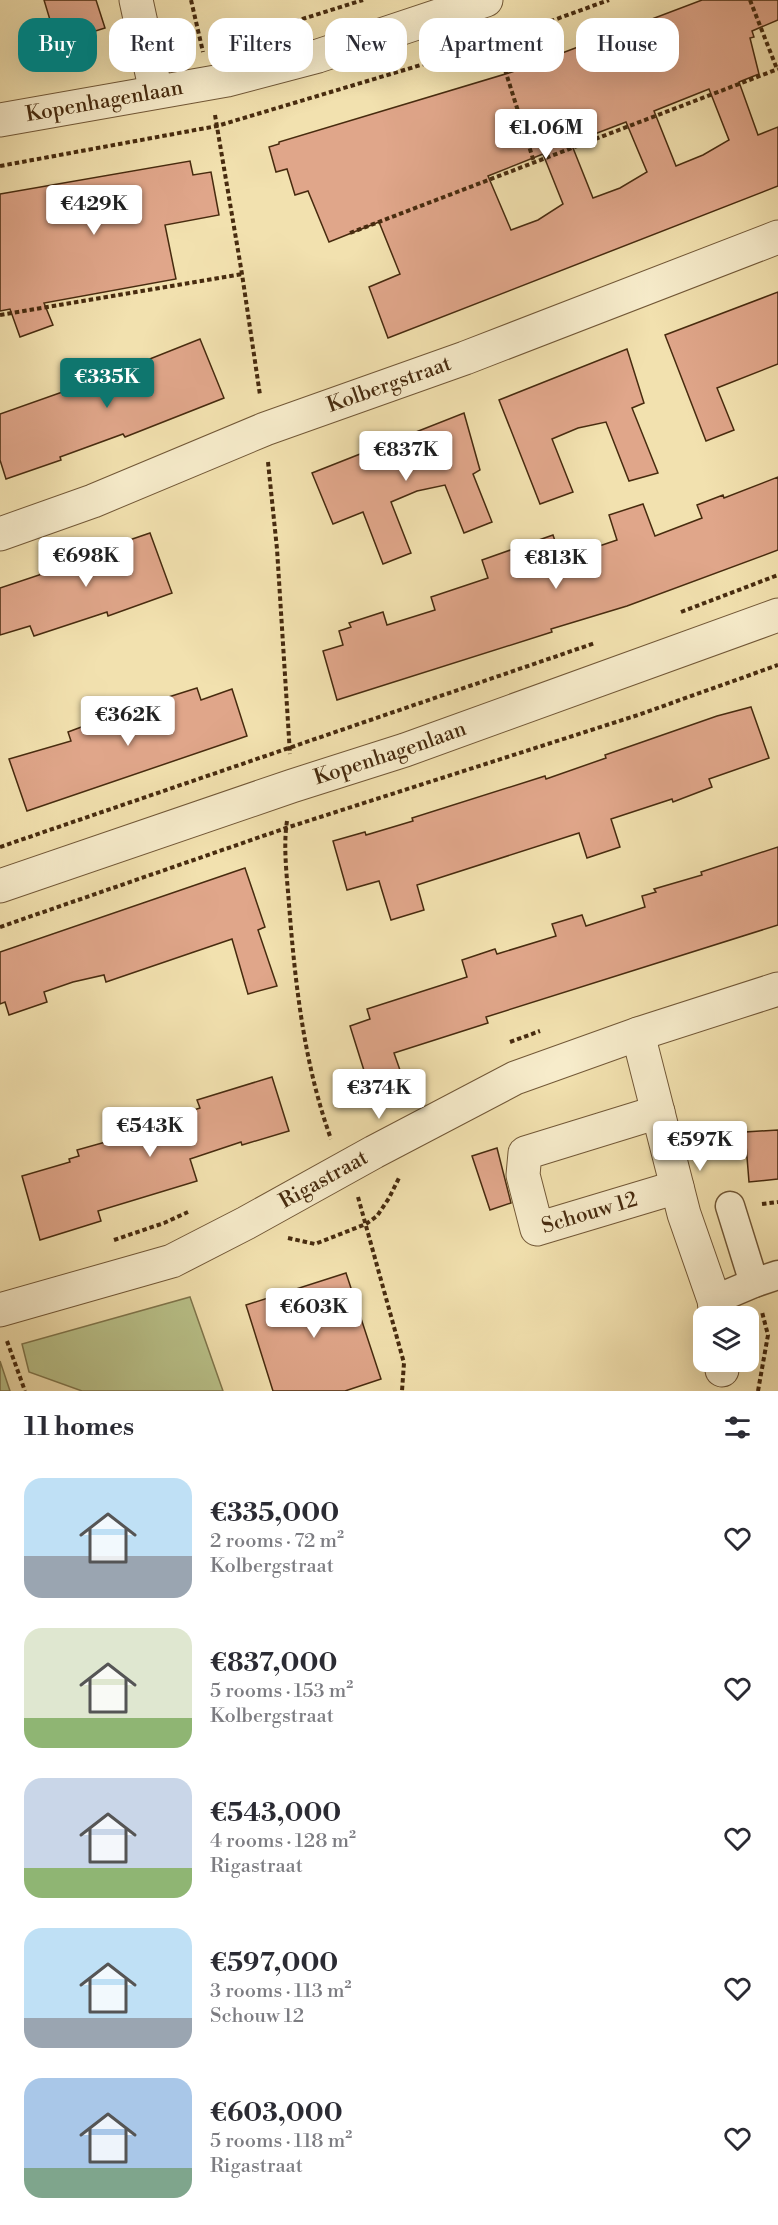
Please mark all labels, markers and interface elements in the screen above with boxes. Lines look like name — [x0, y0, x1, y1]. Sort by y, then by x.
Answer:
chip: Buy — [18, 18, 97, 72]
chip: Rent — [109, 18, 196, 72]
chip: Filters — [208, 18, 313, 72]
chip: New — [325, 18, 407, 72]
chip: Apartment — [419, 18, 564, 72]
chip: House — [576, 18, 679, 72]
street label: Kopenhagenlaan — [24, 75, 186, 128]
pin: €1.06M — [497, 109, 595, 160]
text: €1.06M — [509, 116, 583, 141]
pin: €429K — [52, 185, 136, 236]
text: €429K — [60, 192, 128, 217]
street label: Kolbergstraat — [324, 351, 455, 419]
pin: €335K — [65, 358, 149, 409]
text: €335K — [74, 365, 140, 390]
pin: €837K — [364, 431, 448, 482]
text: €837K — [373, 438, 439, 463]
pin: €698K — [44, 537, 128, 588]
pin: €813K — [514, 539, 598, 590]
text: €698K — [52, 544, 120, 569]
text: €813K — [524, 546, 588, 571]
pin: €362K — [86, 696, 170, 747]
text: €362K — [95, 703, 161, 728]
street label: Kopenhagenlaan — [311, 716, 470, 791]
pin: €374K — [337, 1069, 421, 1120]
text: €374K — [347, 1076, 411, 1101]
pin: €543K — [108, 1107, 192, 1158]
text: €543K — [116, 1114, 184, 1139]
pin: €597K — [658, 1121, 742, 1172]
text: €597K — [667, 1128, 733, 1153]
street label: Rigastraat — [275, 1145, 373, 1215]
street label: Schouw 12 — [538, 1187, 641, 1240]
pin: €603K — [272, 1288, 356, 1339]
text: €603K — [280, 1295, 348, 1320]
map controls — [693, 1306, 759, 1372]
button: layers — [693, 1306, 759, 1372]
text: 11 homes — [24, 1411, 134, 1443]
icon: filters — [721, 1411, 754, 1444]
text: €335,000 — [210, 1497, 339, 1529]
icon: home — [72, 1502, 144, 1574]
icon: heart — [721, 1522, 754, 1555]
text: 2 rooms · 72 m² — [210, 1529, 344, 1554]
text: Kolbergstraat — [210, 1554, 334, 1579]
text: €837,000 — [210, 1647, 337, 1679]
icon: home — [72, 1652, 144, 1724]
icon: heart — [721, 1672, 754, 1705]
text: 5 rooms · 153 m² — [210, 1679, 353, 1704]
text: Kolbergstraat — [210, 1704, 334, 1729]
text: €543,000 — [210, 1797, 341, 1829]
icon: home — [72, 1802, 144, 1874]
icon: heart — [721, 1822, 754, 1855]
text: 4 rooms · 128 m² — [210, 1829, 356, 1854]
text: Rigastraat — [210, 1854, 303, 1879]
text: €597,000 — [210, 1947, 338, 1979]
icon: home — [72, 1952, 144, 2024]
icon: heart — [721, 1972, 754, 2005]
text: 3 rooms · 113 m² — [210, 1979, 351, 2004]
text: Schouw 12 — [210, 2004, 304, 2029]
text: €603,000 — [210, 2097, 343, 2129]
icon: home — [72, 2102, 144, 2174]
icon: heart — [721, 2122, 754, 2155]
text: 5 rooms · 118 m² — [210, 2129, 352, 2154]
text: Rigastraat — [210, 2154, 303, 2179]

